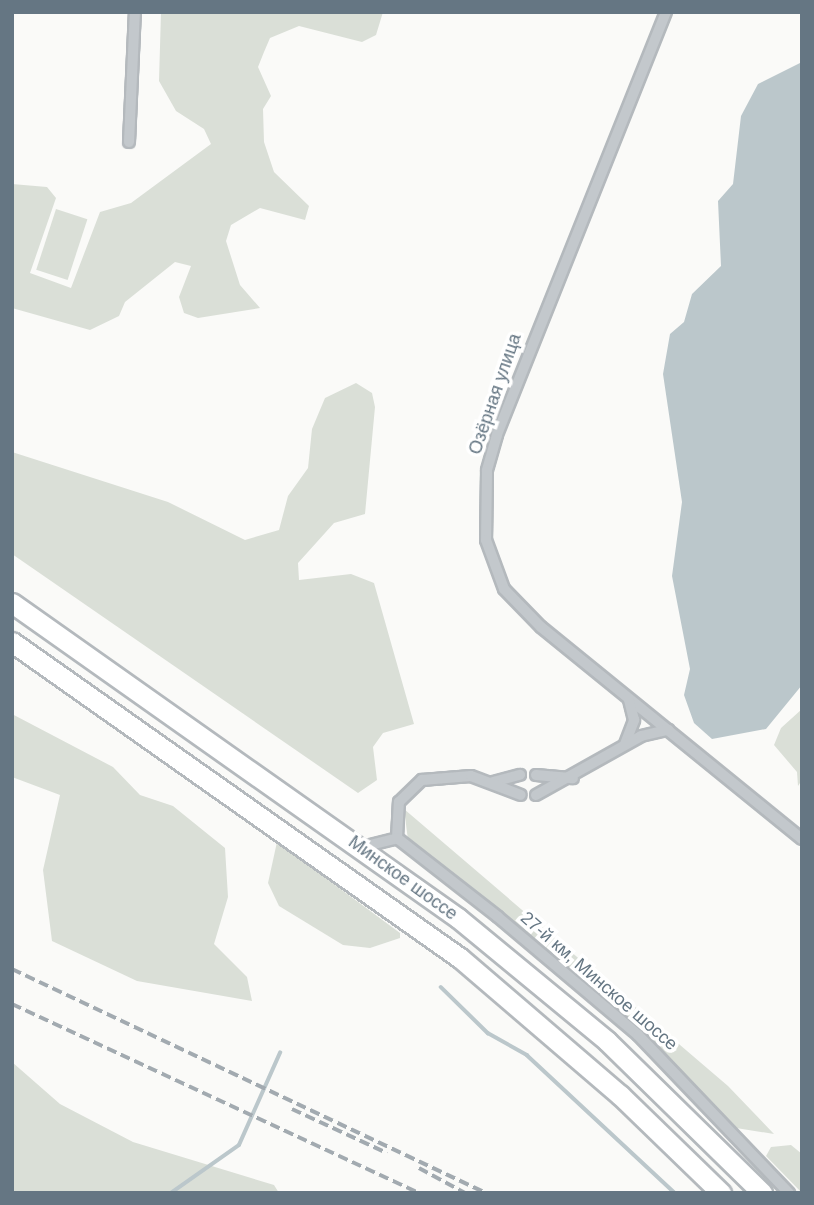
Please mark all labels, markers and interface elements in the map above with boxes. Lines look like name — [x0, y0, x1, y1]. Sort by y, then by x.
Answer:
street label: Озёрная улица — [464, 331, 526, 457]
street label: Минское шоссе — [344, 831, 462, 925]
street label: 27-й км, Минское шоссе — [516, 907, 682, 1055]

